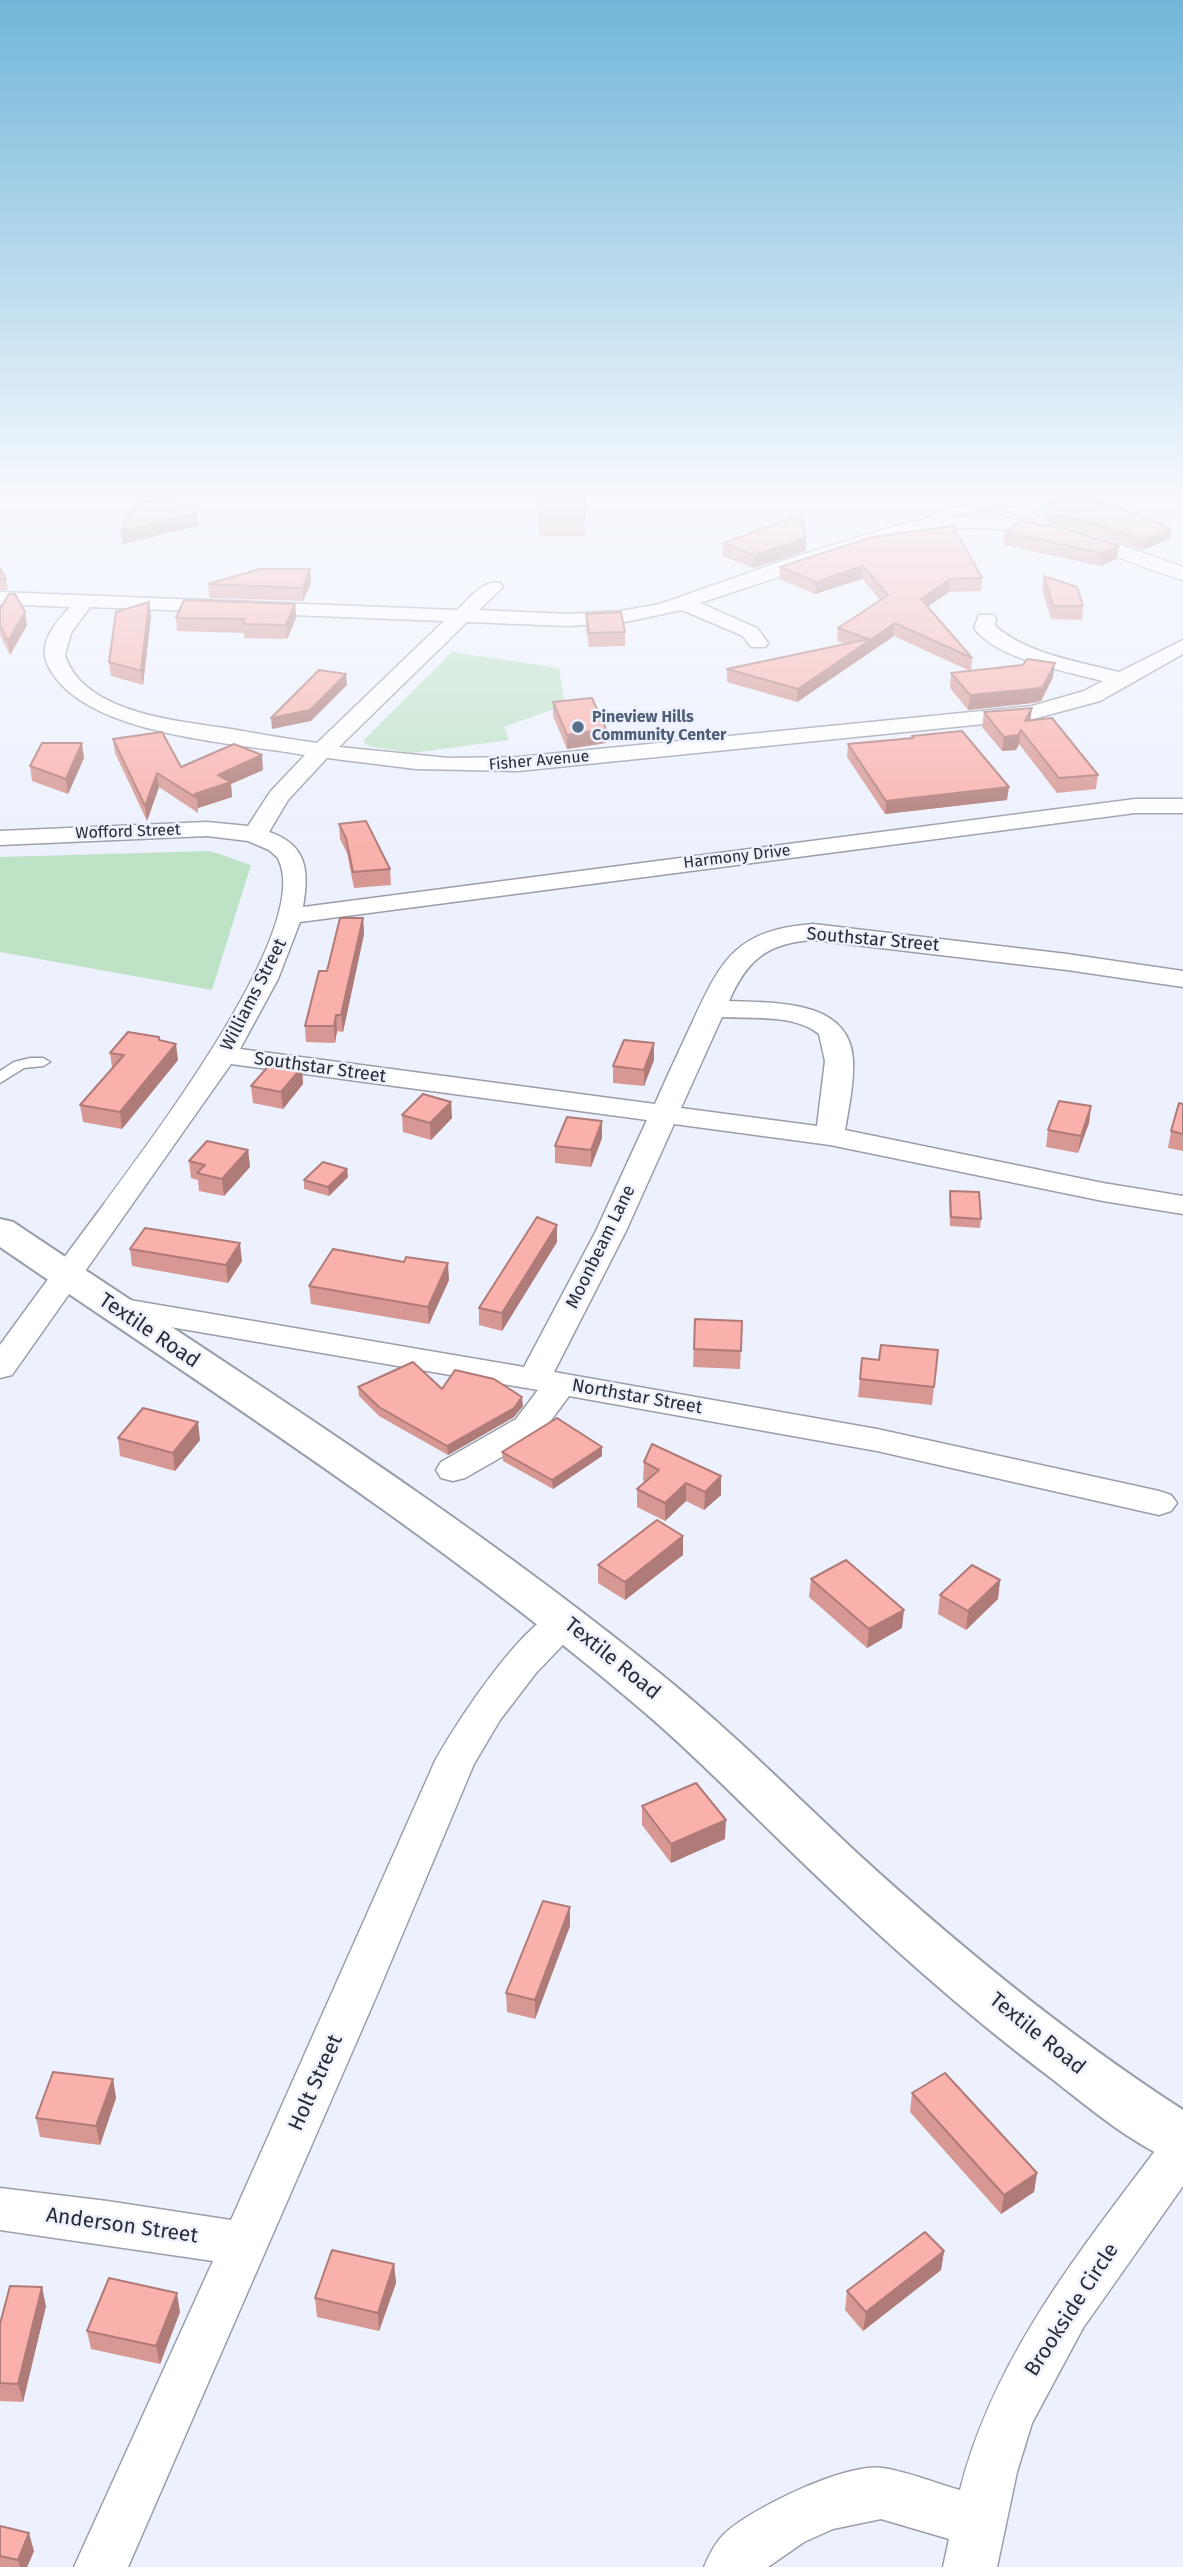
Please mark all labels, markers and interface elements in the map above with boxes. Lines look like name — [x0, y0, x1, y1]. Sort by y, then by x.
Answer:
place label: Pineview Hills Community Center — [592, 708, 726, 746]
marker: Pineview Hills Community Center — [570, 719, 586, 735]
street label: Fisher Avenue — [488, 747, 590, 775]
street label: Wofford Street — [75, 821, 181, 843]
street label: Harmony Drive — [682, 841, 792, 873]
street label: Southstar Street — [806, 923, 940, 957]
street label: Williams Street — [217, 935, 291, 1055]
street label: Southstar Street — [253, 1048, 387, 1088]
street label: Moonbeam Lane — [562, 1182, 640, 1312]
street label: Textile Road — [94, 1288, 204, 1374]
street label: Northstar Street — [570, 1375, 704, 1419]
street label: Textile Road — [559, 1613, 665, 1705]
street label: Textile Road — [984, 1988, 1090, 2080]
street label: Holt Street — [284, 2031, 348, 2135]
street label: Anderson Street — [44, 2203, 200, 2249]
street label: Brookside Circle — [1020, 2239, 1124, 2381]

